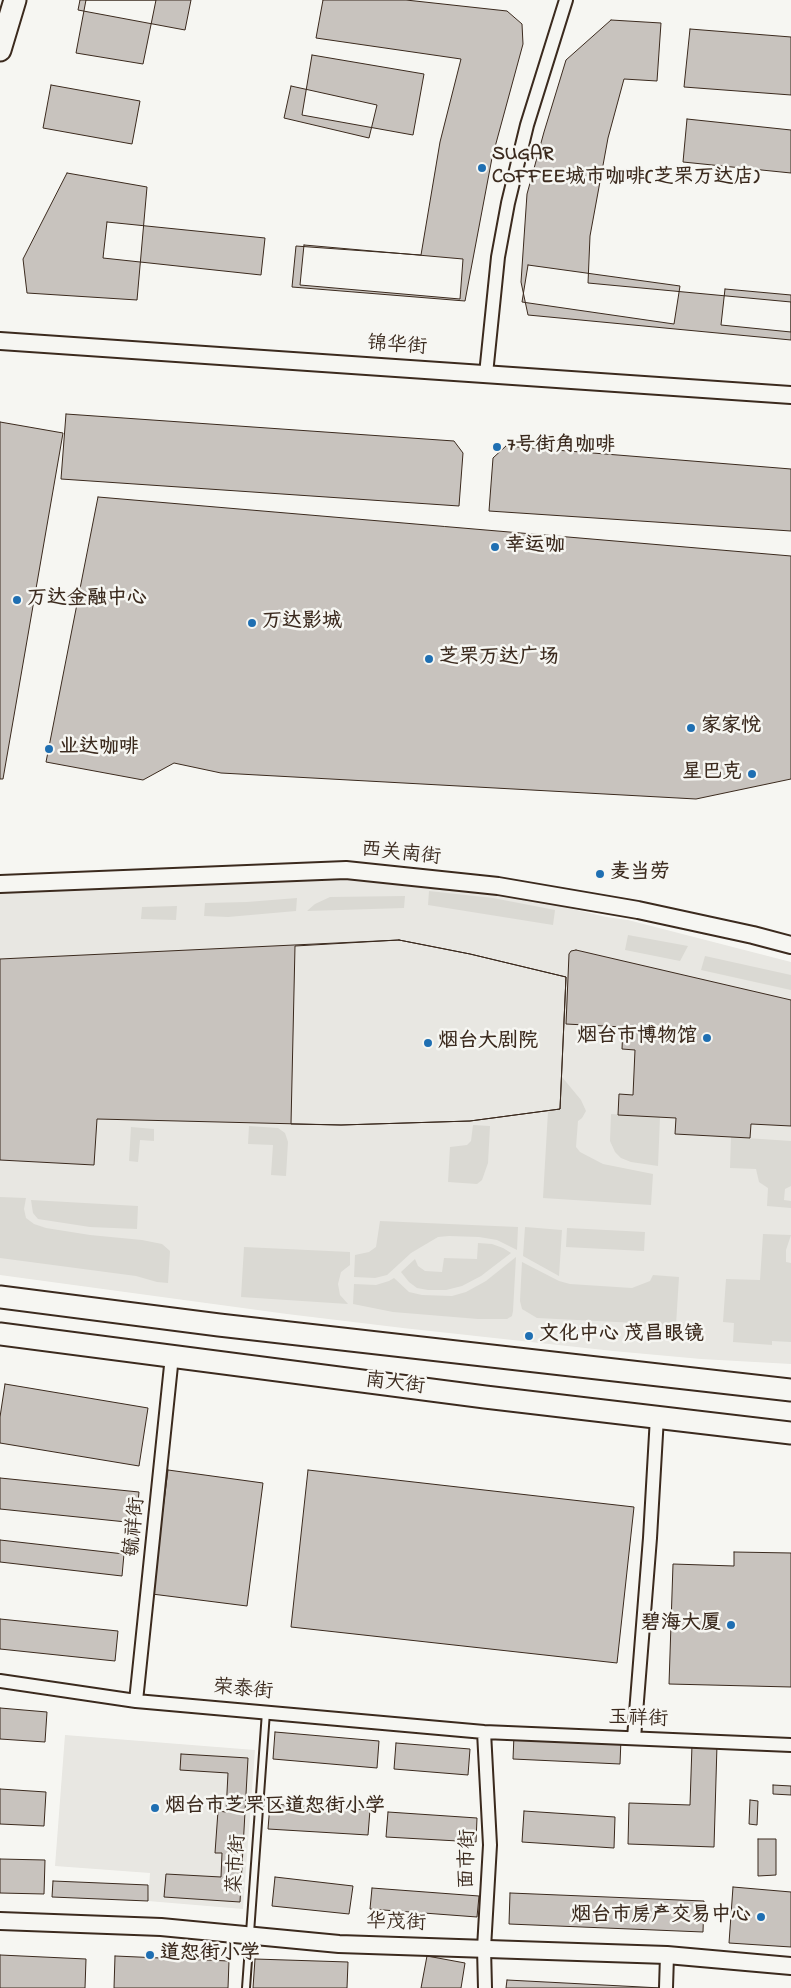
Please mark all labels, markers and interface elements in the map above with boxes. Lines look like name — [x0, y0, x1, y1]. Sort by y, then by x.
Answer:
place label: SUGAR COFFEE城市咖啡(芝罘万达店) — [492, 144, 760, 191]
marker: SUGAR COFFEE城市咖啡(芝罘万达店) — [476, 162, 488, 174]
street label: 锦华街 — [366, 333, 428, 361]
place label: 7号街角咖啡 — [507, 435, 615, 459]
marker: 7号街角咖啡 — [491, 441, 503, 453]
place label: 幸运咖 — [505, 535, 565, 559]
marker: 幸运咖 — [489, 541, 501, 553]
place label: 万达金融中心 — [27, 588, 147, 612]
marker: 万达金融中心 — [11, 594, 23, 606]
place label: 万达影城 — [262, 611, 342, 635]
marker: 万达影城 — [246, 617, 258, 629]
place label: 芝罘万达广场 — [439, 647, 559, 671]
marker: 芝罘万达广场 — [423, 653, 435, 665]
place label: 家家悦 — [701, 716, 761, 740]
marker: 家家悦 — [685, 722, 697, 734]
place label: 业达咖啡 — [59, 737, 139, 761]
marker: 业达咖啡 — [43, 743, 55, 755]
place label: 星巴克 — [682, 762, 742, 786]
marker: 星巴克 — [746, 768, 758, 780]
street label: 西关南街 — [360, 839, 442, 871]
place label: 麦当劳 — [610, 862, 670, 886]
marker: 麦当劳 — [594, 868, 606, 880]
place label: 烟台市博物馆 — [577, 1026, 697, 1050]
place label: 烟台大剧院 — [438, 1031, 538, 1055]
marker: 烟台市博物馆 — [701, 1032, 713, 1044]
marker: 烟台大剧院 — [422, 1037, 434, 1049]
place label: 文化中心 茂昌眼镜 — [539, 1324, 704, 1348]
marker: 文化中心 茂昌眼镜 — [523, 1330, 535, 1342]
street label: 南大街 — [364, 1369, 426, 1401]
street label: 毓祥街 — [121, 1496, 151, 1558]
place label: 碧海大厦 — [641, 1613, 721, 1637]
marker: 碧海大厦 — [725, 1619, 737, 1631]
street label: 荣泰街 — [212, 1676, 274, 1706]
street label: 玉祥街 — [608, 1707, 668, 1733]
place label: 烟台市芝罘区道恕街小学 — [165, 1796, 385, 1820]
marker: 烟台市芝罘区道恕街小学 — [149, 1802, 161, 1814]
street label: 面市街 — [456, 1829, 482, 1889]
street label: 菜市街 — [224, 1833, 252, 1895]
place label: 烟台市房产交易中心 — [571, 1905, 751, 1929]
street label: 华茂街 — [366, 1911, 426, 1937]
marker: 烟台市房产交易中心 — [755, 1911, 767, 1923]
place label: 道恕街小学 — [160, 1943, 260, 1967]
marker: 道恕街小学 — [144, 1949, 156, 1961]

